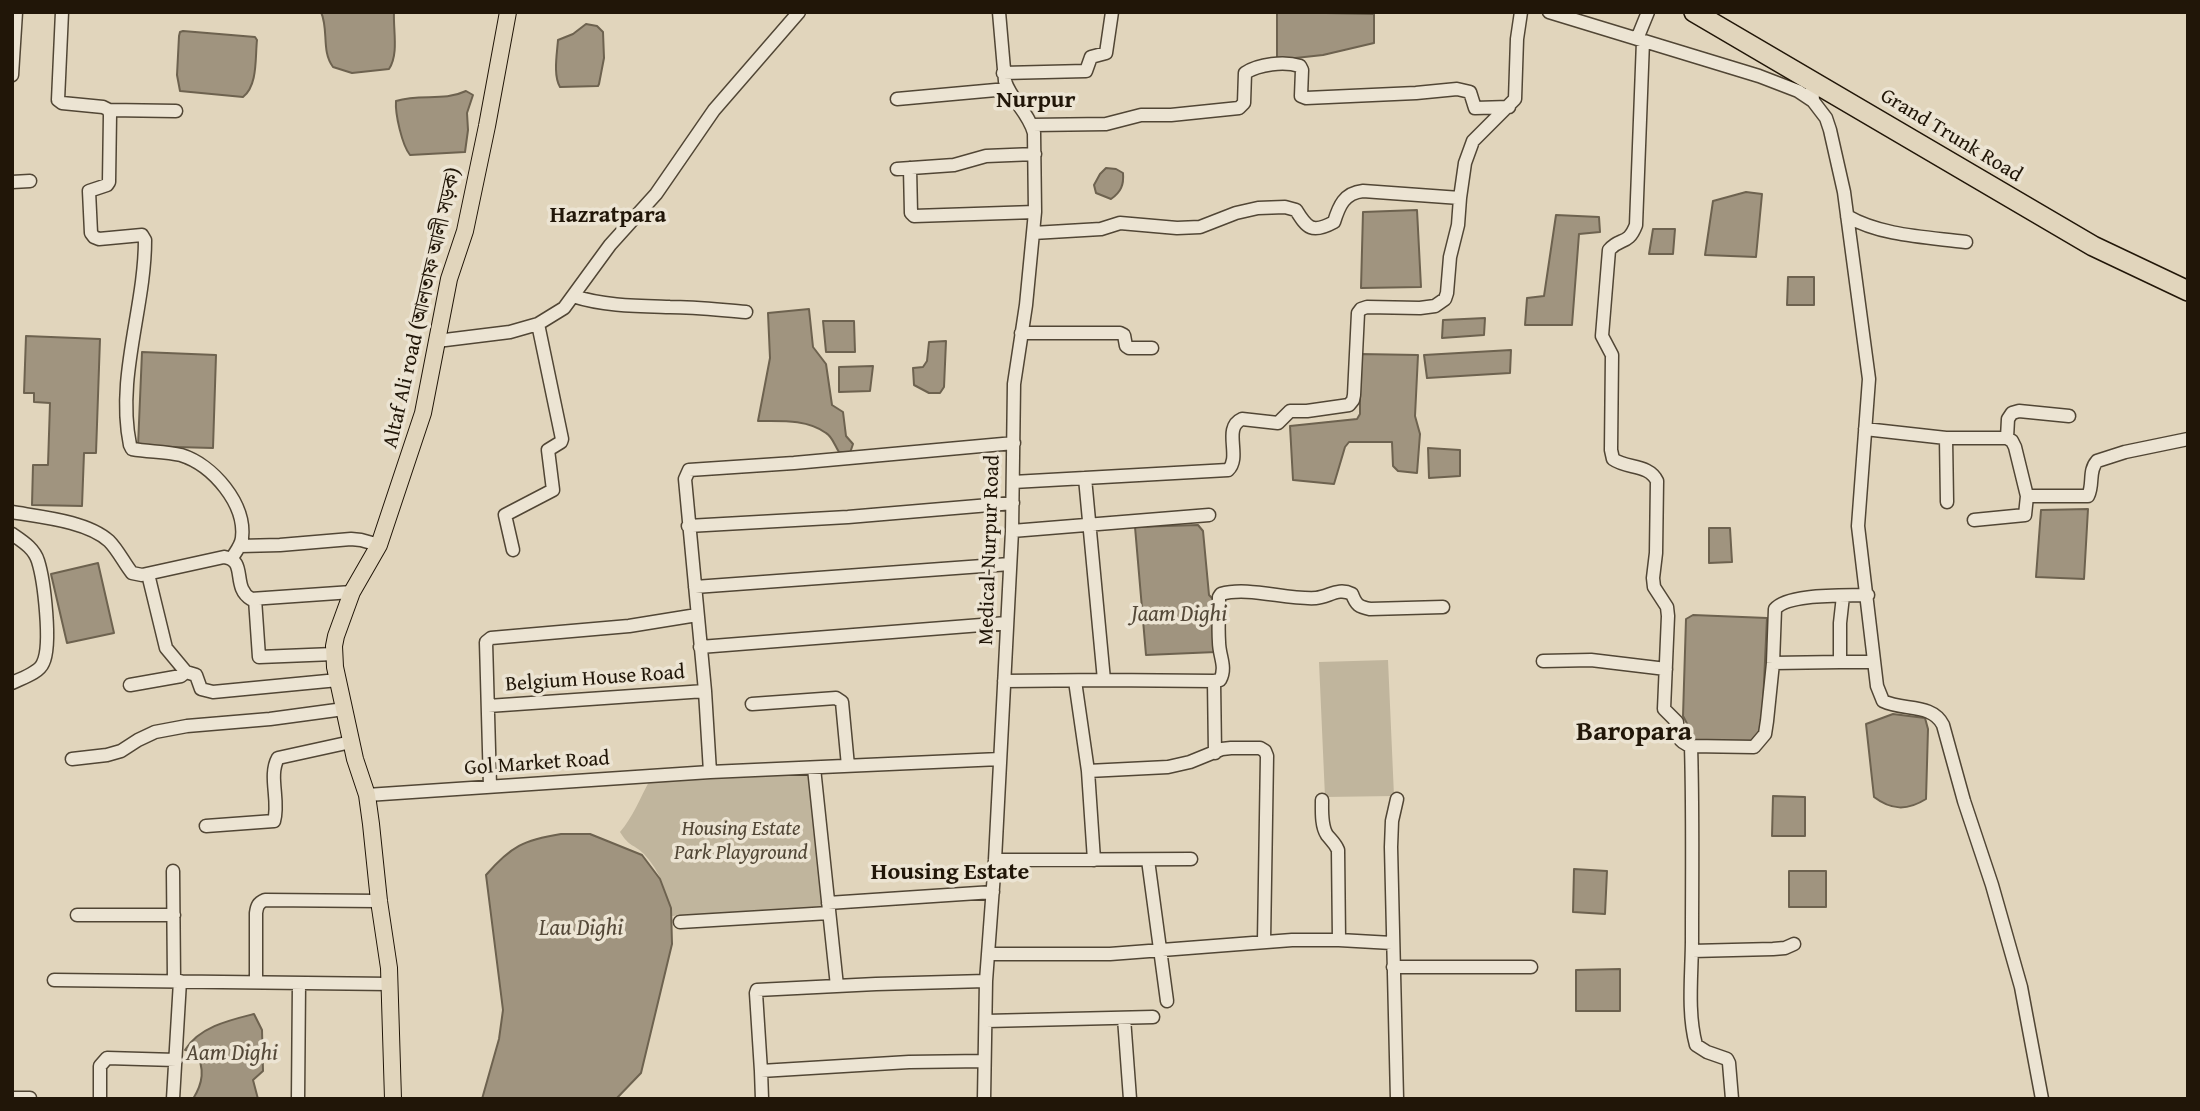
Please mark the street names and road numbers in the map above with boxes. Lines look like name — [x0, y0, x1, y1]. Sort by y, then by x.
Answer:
street label: Grand Trunk Road — [1875, 84, 2027, 188]
street label: Altaf Ali road (আলতাফ আলী সড়ক) — [378, 165, 468, 451]
street label: Medical-Nurpur Road — [974, 455, 1006, 645]
street label: Belgium House Road — [504, 660, 686, 698]
street label: Gol Market Road — [464, 746, 610, 782]

